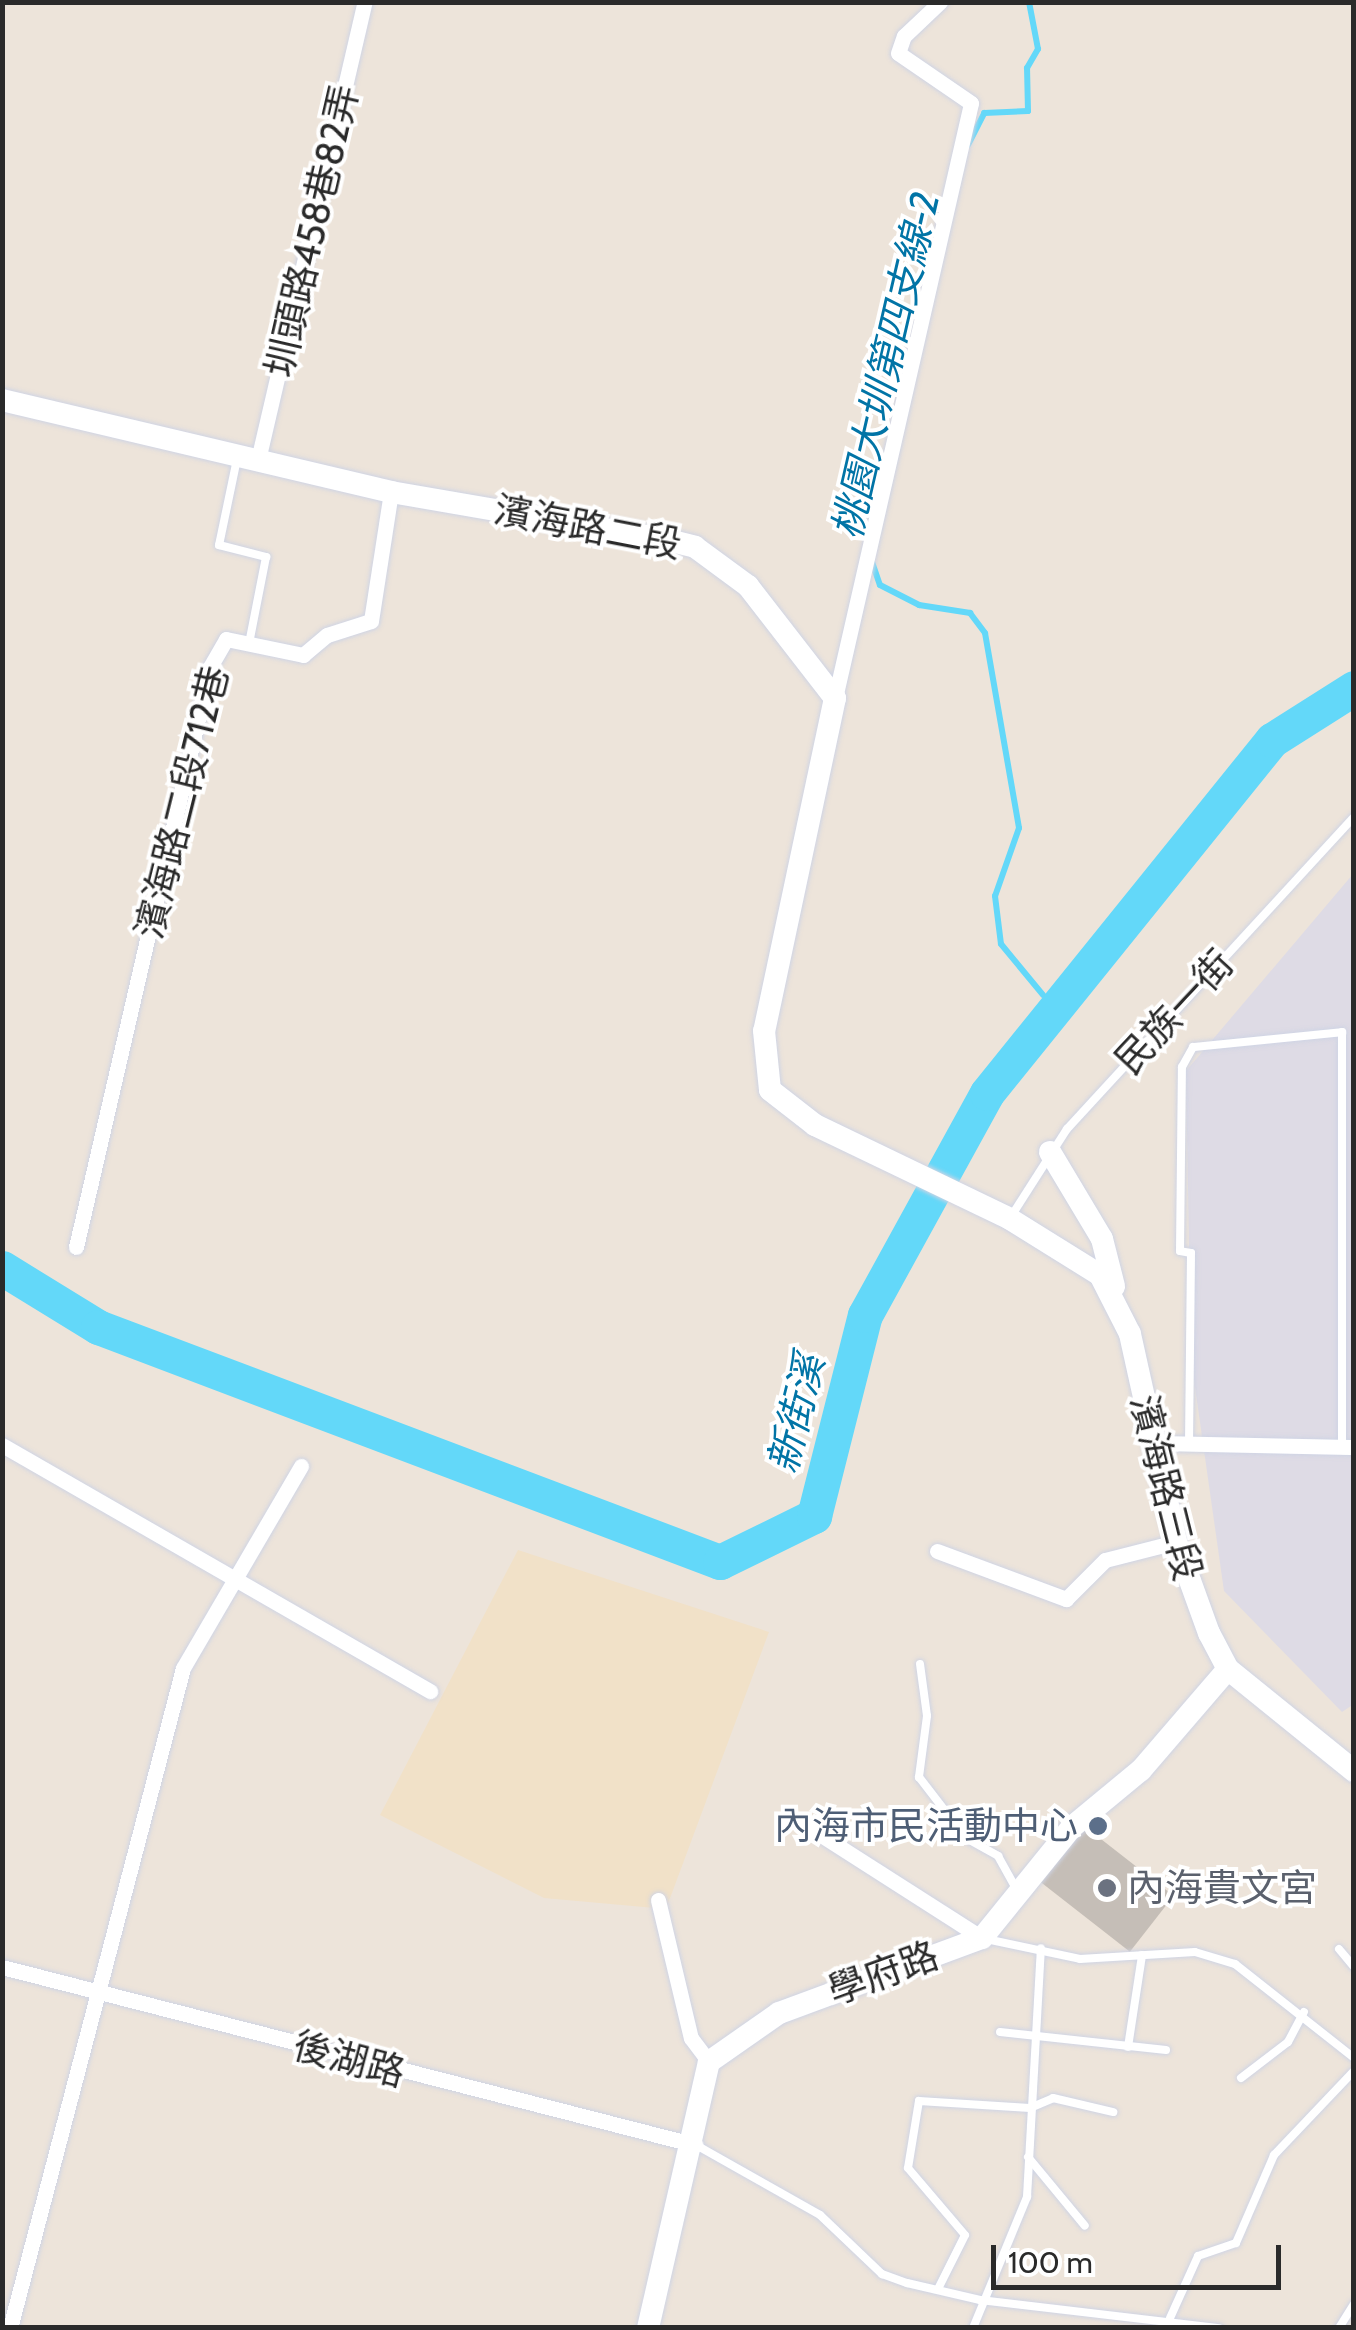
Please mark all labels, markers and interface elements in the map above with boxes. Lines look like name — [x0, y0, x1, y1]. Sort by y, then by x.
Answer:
street label: 圳頭路458巷82弄 — [256, 80, 368, 382]
water label: 桃園大圳第四支線-2 — [823, 187, 949, 543]
street label: 濱海路二段 — [490, 486, 686, 568]
street label: 濱海路二段712巷 — [126, 661, 238, 943]
street label: 民族一街 — [1105, 941, 1243, 1083]
water label: 新街溪 — [758, 1350, 834, 1478]
street label: 濱海路三段 — [1121, 1390, 1211, 1586]
place label: 內海市民活動中心 — [774, 1803, 1078, 1849]
marker: 內海市民活動中心 — [1087, 1815, 1109, 1837]
place label: 內海貴文宮 — [1127, 1865, 1317, 1911]
marker: 內海貴文宮 — [1096, 1877, 1118, 1899]
street label: 學府路 — [822, 1932, 944, 2014]
street label: 後湖路 — [288, 2022, 410, 2096]
scale bar — [996, 2225, 1286, 2287]
text: 100 m — [1008, 2244, 1093, 2281]

